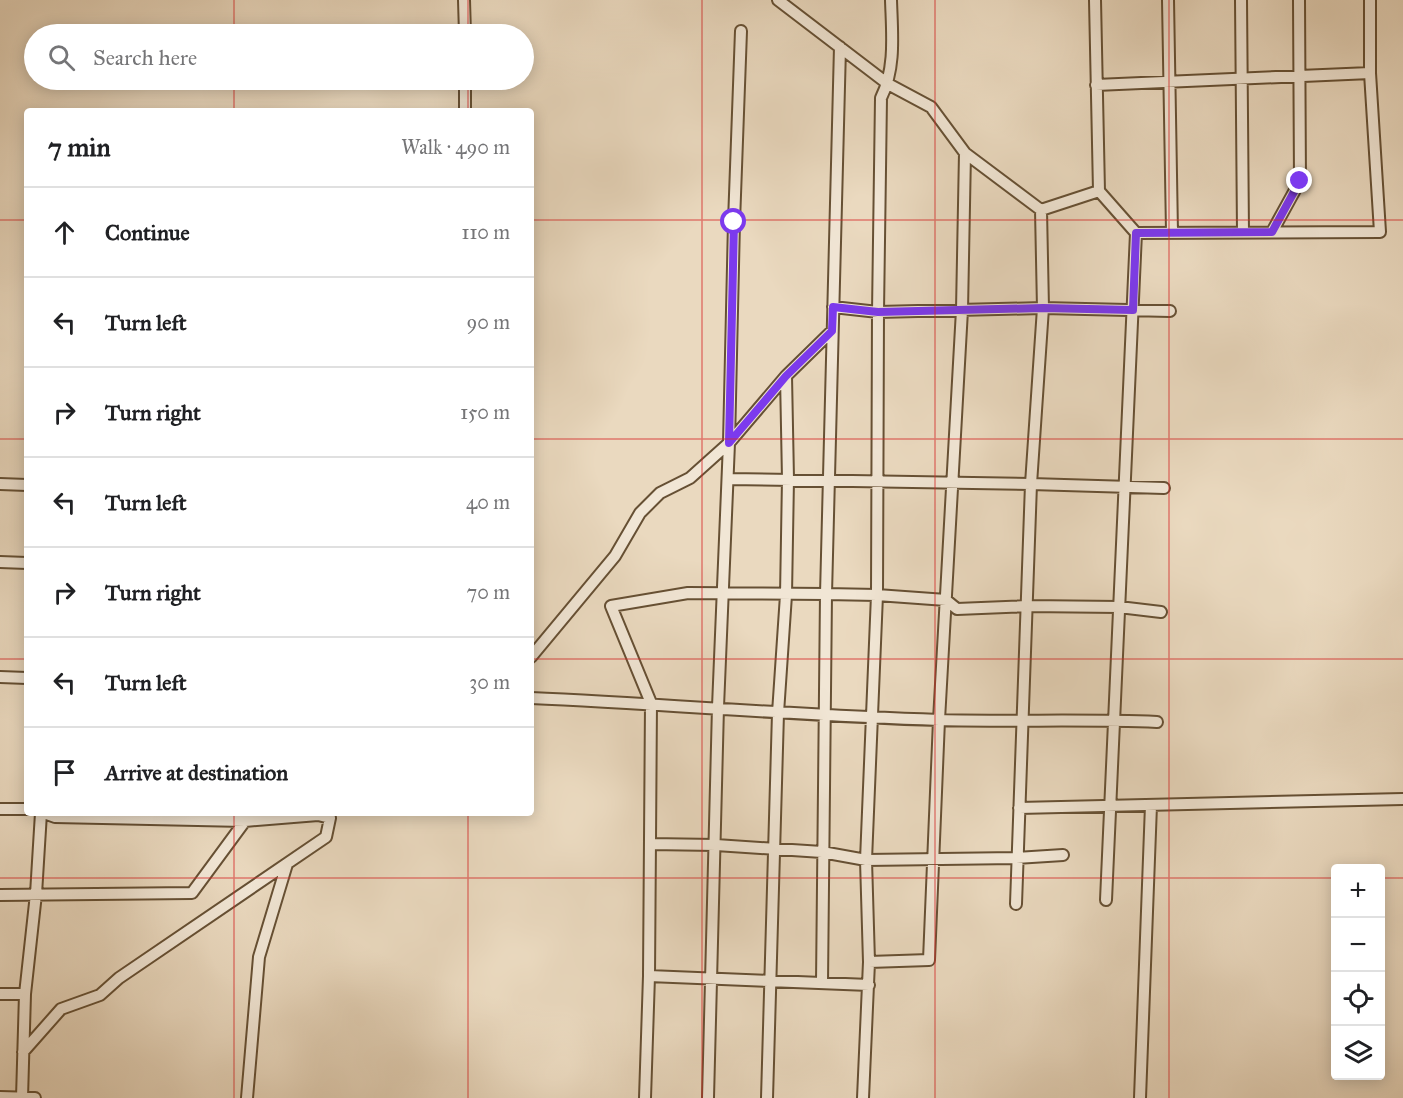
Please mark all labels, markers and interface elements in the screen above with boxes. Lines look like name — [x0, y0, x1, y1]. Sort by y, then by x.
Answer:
search box — [24, 24, 534, 90]
icon: search — [45, 41, 78, 74]
text: Search here — [93, 44, 197, 71]
text: 7 min — [48, 131, 111, 163]
text: Walk · 490 m — [401, 135, 510, 159]
route end — [1286, 167, 1312, 193]
route start — [720, 208, 746, 234]
icon: ahead — [48, 216, 81, 249]
text: Continue — [105, 219, 190, 246]
text: 110 m — [462, 220, 510, 244]
icon: left — [48, 306, 81, 339]
text: Turn left — [105, 309, 187, 336]
text: 90 m — [467, 310, 510, 334]
icon: right — [48, 396, 81, 429]
text: Turn right — [105, 399, 201, 426]
text: 150 m — [460, 400, 510, 424]
icon: left — [48, 486, 81, 519]
text: Turn left — [105, 489, 187, 516]
text: 40 m — [466, 490, 510, 514]
icon: right — [48, 576, 81, 609]
text: Turn right — [105, 579, 201, 606]
text: 70 m — [467, 580, 510, 604]
icon: left — [48, 666, 81, 699]
text: Turn left — [105, 669, 187, 696]
text: 30 m — [469, 670, 510, 694]
icon: arrive — [48, 756, 81, 789]
text: Arrive at destination — [105, 759, 288, 786]
map controls — [1331, 864, 1385, 1080]
button: + — [1331, 864, 1385, 918]
button: − — [1331, 918, 1385, 972]
button: locate — [1331, 972, 1385, 1026]
button: layers — [1331, 1026, 1385, 1080]

